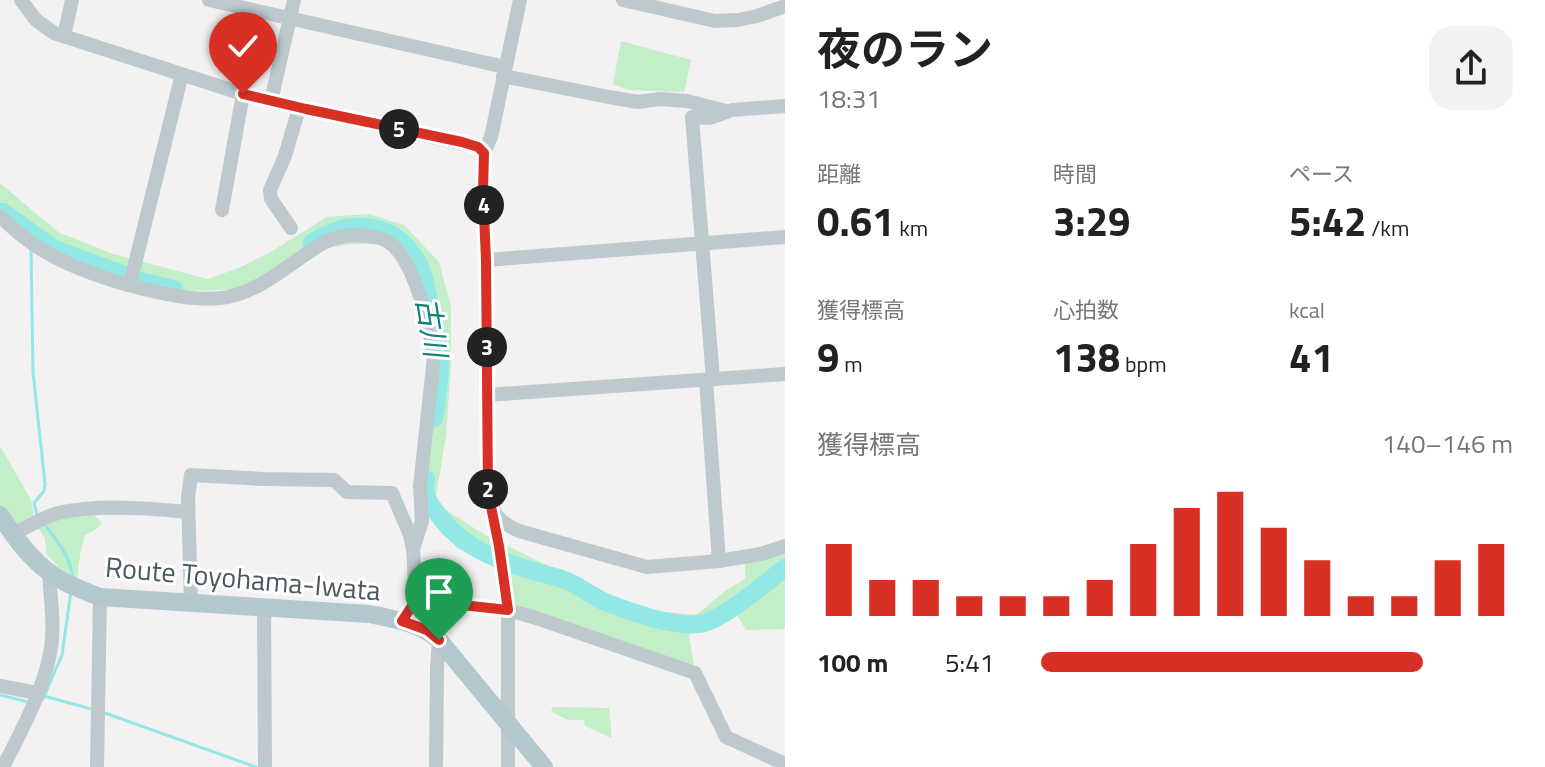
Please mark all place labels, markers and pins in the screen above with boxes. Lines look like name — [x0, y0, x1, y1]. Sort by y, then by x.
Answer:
pin — [209, 12, 277, 94]
pin: 5 — [379, 109, 419, 149]
pin: 4 — [464, 185, 504, 225]
pin: 3 — [467, 327, 507, 367]
pin: 2 — [468, 469, 508, 509]
pin — [405, 558, 473, 640]

